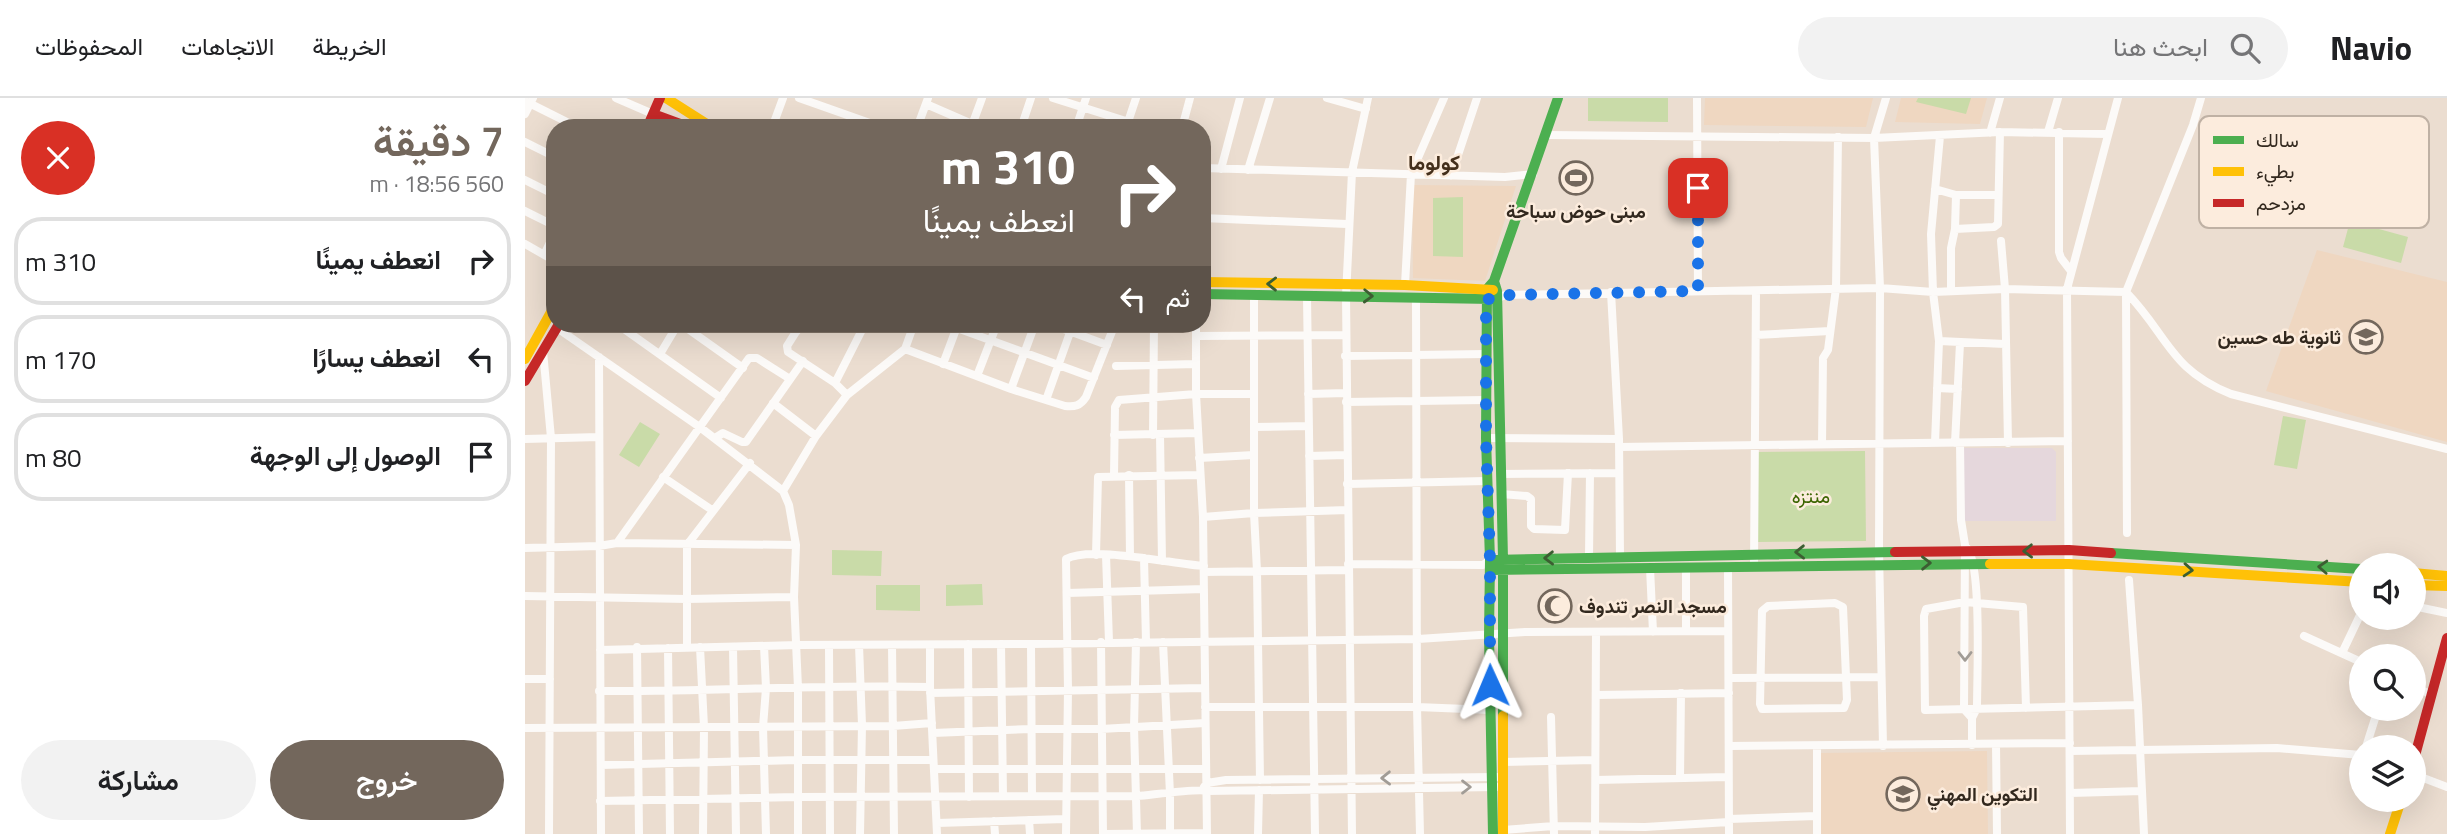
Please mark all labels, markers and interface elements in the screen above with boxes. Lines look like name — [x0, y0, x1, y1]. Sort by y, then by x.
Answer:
search box — [1798, 17, 2288, 80]
text: Navio — [2330, 23, 2412, 73]
text: ابحث هنا — [2113, 27, 2208, 66]
text: المحفوظات — [35, 28, 143, 64]
text: الاتجاهات — [181, 28, 274, 64]
text: الخريطة — [312, 28, 387, 64]
icon: search — [2226, 29, 2264, 67]
text: 7 دقيقة — [373, 108, 504, 172]
legend — [2199, 116, 2429, 228]
button: close — [21, 121, 95, 195]
text: سالك — [2256, 125, 2299, 154]
text: 310 m — [941, 128, 1075, 203]
district label: كولوما — [1408, 146, 1460, 178]
icon: right — [1099, 147, 1190, 238]
text: بطيء — [2256, 156, 2294, 187]
pin — [1668, 158, 1728, 218]
sports icon: مبنى حوض سباحة — [1557, 159, 1595, 197]
text: 560 m · 18:56 — [369, 166, 504, 201]
icon: arrive — [1679, 169, 1717, 207]
text: مزدحم — [2256, 188, 2306, 217]
text: انعطف يمينًا — [923, 196, 1075, 244]
place label: مبنى حوض سباحة — [1506, 196, 1646, 225]
text: انعطف يمينًا — [315, 240, 441, 279]
text: 310 m — [25, 242, 96, 281]
icon: right — [462, 242, 500, 280]
one-way arrow — [1266, 276, 1277, 291]
text: ثم — [1166, 278, 1190, 317]
icon: left — [1114, 280, 1152, 318]
one-way arrow — [1364, 288, 1374, 304]
school or university icon: ثانوية طه حسين — [2347, 318, 2385, 356]
place label: ثانوية طه حسين — [2217, 322, 2341, 351]
text: انعطف يسارًا — [312, 338, 441, 377]
text: 170 m — [25, 340, 96, 379]
icon: left — [462, 340, 500, 378]
text: الوصول إلى الوجهة — [250, 436, 441, 475]
text: 80 m — [25, 438, 82, 477]
icon: arrive — [462, 438, 500, 476]
park label: منتزه — [1792, 481, 1830, 510]
one-way arrow — [2022, 543, 2033, 559]
one-way arrow — [1795, 544, 1805, 560]
one-way arrow — [1543, 550, 1553, 566]
map controls — [2349, 553, 2426, 812]
button: sound — [2349, 553, 2426, 630]
one-way arrow — [1921, 555, 1931, 571]
one-way arrow — [2317, 560, 2328, 575]
one-way arrow — [2182, 562, 2193, 577]
mosque icon: مسجد النصر تندوف — [1536, 587, 1574, 625]
place label: مسجد النصر تندوف — [1579, 591, 1727, 620]
button: search — [2349, 644, 2426, 721]
position arrow — [1453, 648, 1527, 722]
one-way arrow — [1957, 651, 1973, 661]
button: layers — [2349, 735, 2426, 812]
button: مشاركة — [21, 740, 256, 820]
button: خروج — [270, 740, 504, 820]
one-way arrow — [1380, 770, 1391, 786]
school or university icon: التكوين المهني — [1884, 775, 1922, 813]
one-way arrow — [1461, 779, 1471, 795]
place label: التكوين المهني — [1927, 779, 2038, 811]

